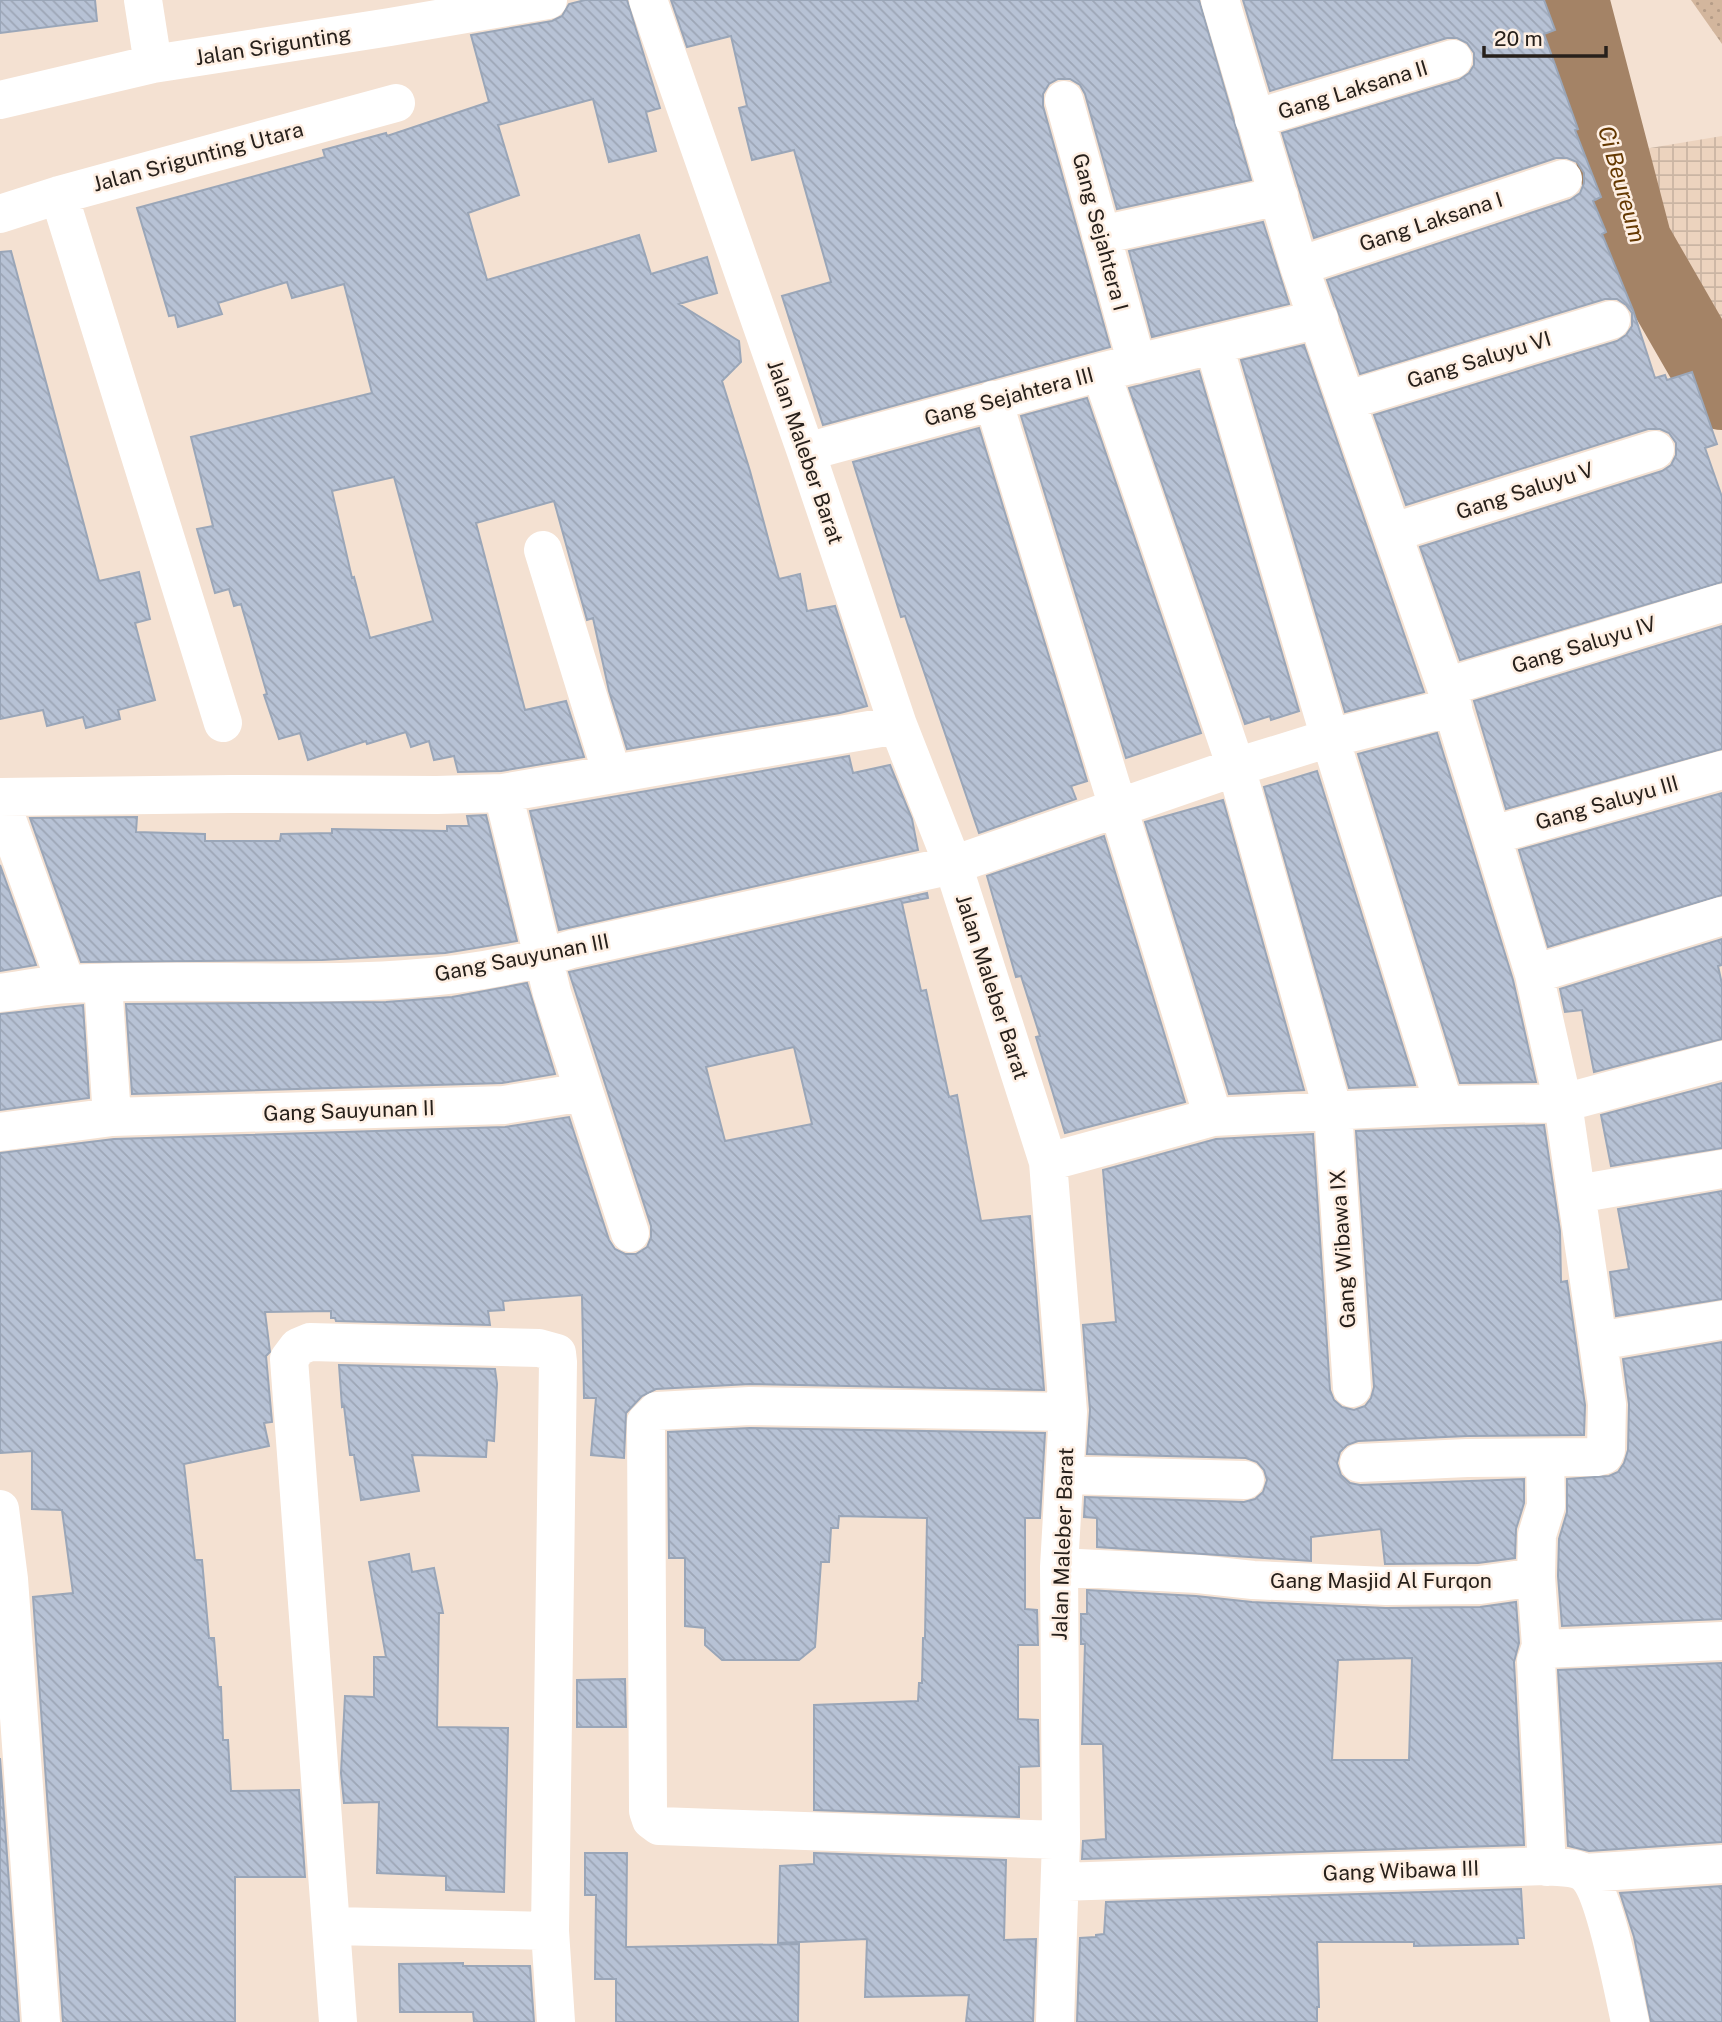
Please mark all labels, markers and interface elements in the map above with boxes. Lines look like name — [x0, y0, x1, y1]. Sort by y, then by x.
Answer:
scale bar — [1484, 14, 1606, 58]
street label: Jalan Srigunting — [193, 21, 353, 70]
text: 20 m — [1494, 26, 1543, 51]
street label: Gang Laksana II — [1275, 55, 1431, 124]
street label: Jalan Srigunting Utara — [90, 116, 306, 197]
water label: Ci Beureum — [1593, 122, 1652, 245]
street label: Gang Sejahtera I — [1067, 150, 1134, 314]
street label: Gang Laksana I — [1356, 187, 1506, 256]
street label: Gang Saluyu VI — [1404, 326, 1554, 393]
street label: Jalan Maleber Barat — [762, 356, 849, 547]
street label: Gang Sejahtera III — [922, 362, 1096, 431]
street label: Gang Saluyu V — [1453, 456, 1597, 525]
street label: Gang Saluyu IV — [1509, 611, 1659, 678]
street label: Gang Saluyu III — [1533, 770, 1681, 835]
street label: Jalan Maleber Barat — [951, 891, 1034, 1083]
street label: Gang Sauyunan III — [432, 928, 611, 987]
street label: Gang Sauyunan II — [263, 1095, 435, 1126]
street label: Gang Wibawa IX — [1324, 1169, 1361, 1329]
street label: Jalan Maleber Barat — [1047, 1447, 1078, 1641]
street label: Gang Masjid Al Furqon — [1270, 1568, 1492, 1593]
street label: Gang Wibawa III — [1322, 1855, 1480, 1886]

